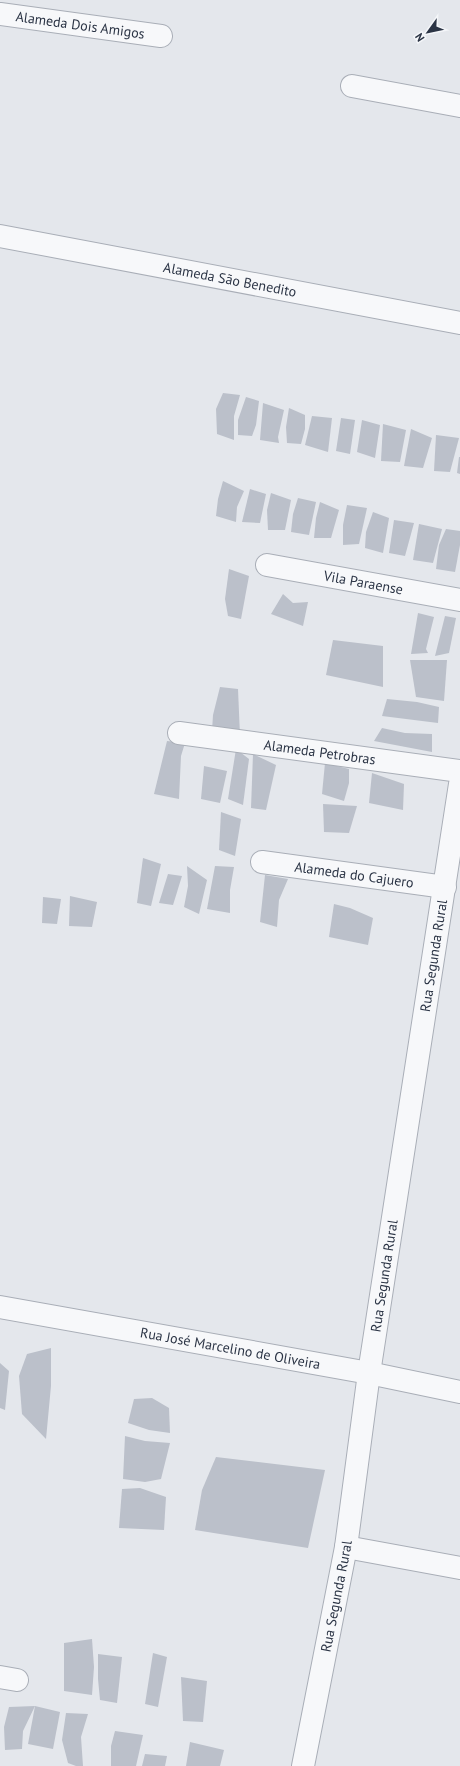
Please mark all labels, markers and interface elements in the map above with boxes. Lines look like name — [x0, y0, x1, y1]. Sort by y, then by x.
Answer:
street label: Alameda Dois Amigos — [15, 7, 146, 43]
north arrow — [408, 12, 448, 52]
text: N — [412, 31, 427, 44]
street label: Alameda São Benedito — [162, 258, 298, 301]
street label: Vila Paraense — [321, 566, 405, 599]
street label: Alameda Petrobras — [263, 736, 377, 769]
street label: Alameda do Cajuero — [293, 858, 415, 892]
street label: Rua Segunda Rural — [416, 898, 451, 1013]
street label: Rua Segunda Rural — [366, 1218, 402, 1333]
street label: Rua José Marcelino de Oliveira — [139, 1323, 322, 1373]
street label: Rua Segunda Rural — [317, 1539, 356, 1654]

